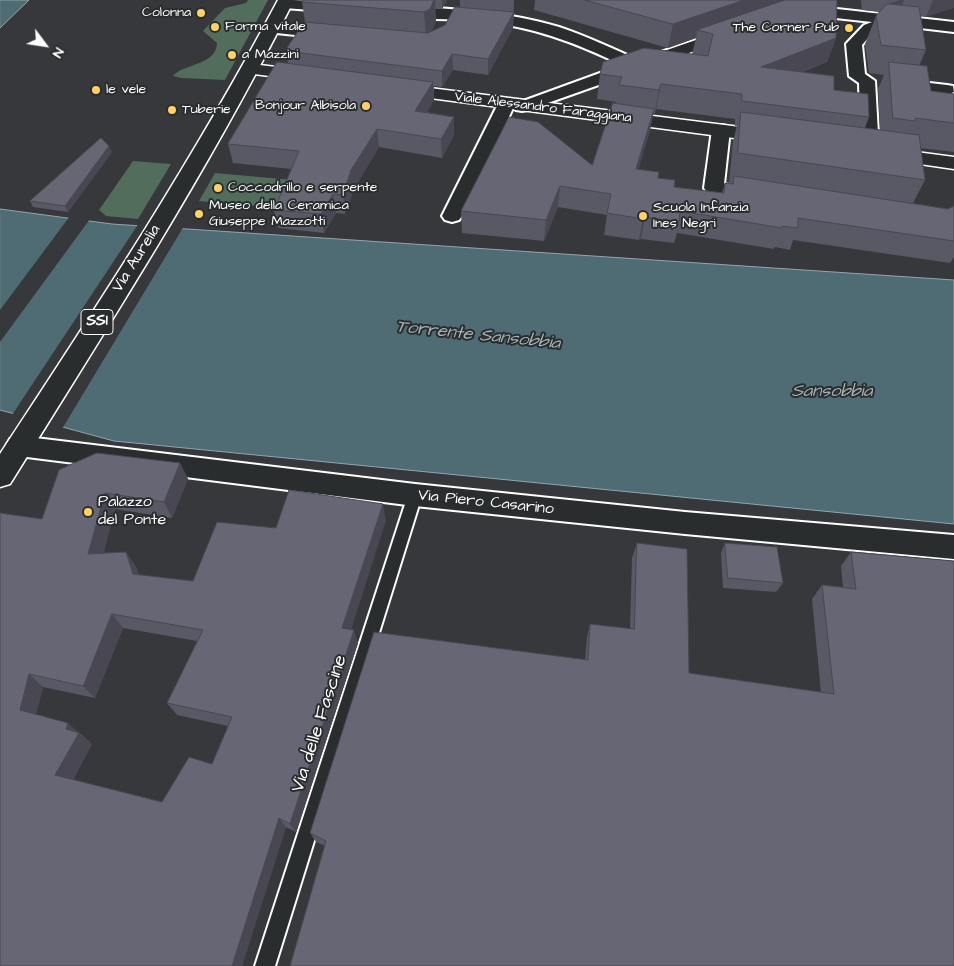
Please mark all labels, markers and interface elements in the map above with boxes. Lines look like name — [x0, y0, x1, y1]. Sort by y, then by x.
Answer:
place label: Colonna — [142, 5, 191, 21]
marker: Colonna — [195, 7, 207, 19]
place label: Forma vitale — [225, 19, 306, 35]
north arrow — [20, 20, 70, 70]
place label: The Corner Pub — [733, 20, 839, 36]
marker: Forma vitale — [209, 21, 221, 33]
marker: The Corner Pub — [843, 22, 855, 34]
text: N — [47, 44, 69, 62]
place label: a Mazzini — [242, 47, 299, 63]
marker: a Mazzini — [226, 49, 238, 61]
place label: le vele — [106, 82, 146, 98]
marker: le vele — [90, 84, 102, 96]
street label: Viale Alessandro Faraggiana — [454, 89, 632, 127]
place label: Bonjour Albisola — [255, 98, 356, 114]
marker: Bonjour Albisola — [360, 100, 372, 112]
place label: Tuberie — [182, 102, 231, 118]
marker: Tuberie — [166, 104, 178, 116]
place label: Coccodrillo e serpente — [228, 180, 377, 196]
marker: Coccodrillo e serpente — [212, 182, 224, 194]
place label: Museo della Ceramica Giuseppe Mazzotti — [209, 198, 349, 230]
place label: Scuola Infanzia Ines Negri — [653, 200, 748, 232]
marker: Museo della Ceramica Giuseppe Mazzotti — [193, 208, 205, 220]
marker: Scuola Infanzia Ines Negri — [637, 210, 649, 222]
street label: Via Aurelia — [109, 222, 165, 296]
road number: SS1 — [81, 310, 113, 334]
water label: Torrente Sansobbia — [395, 317, 561, 355]
water label: Sansobbia — [792, 381, 872, 403]
street label: Via Piero Casarino — [417, 486, 555, 520]
place label: Palazzo del Ponte — [98, 493, 166, 531]
marker: Palazzo del Ponte — [82, 506, 94, 518]
street label: Via delle Fascine — [287, 652, 353, 796]

